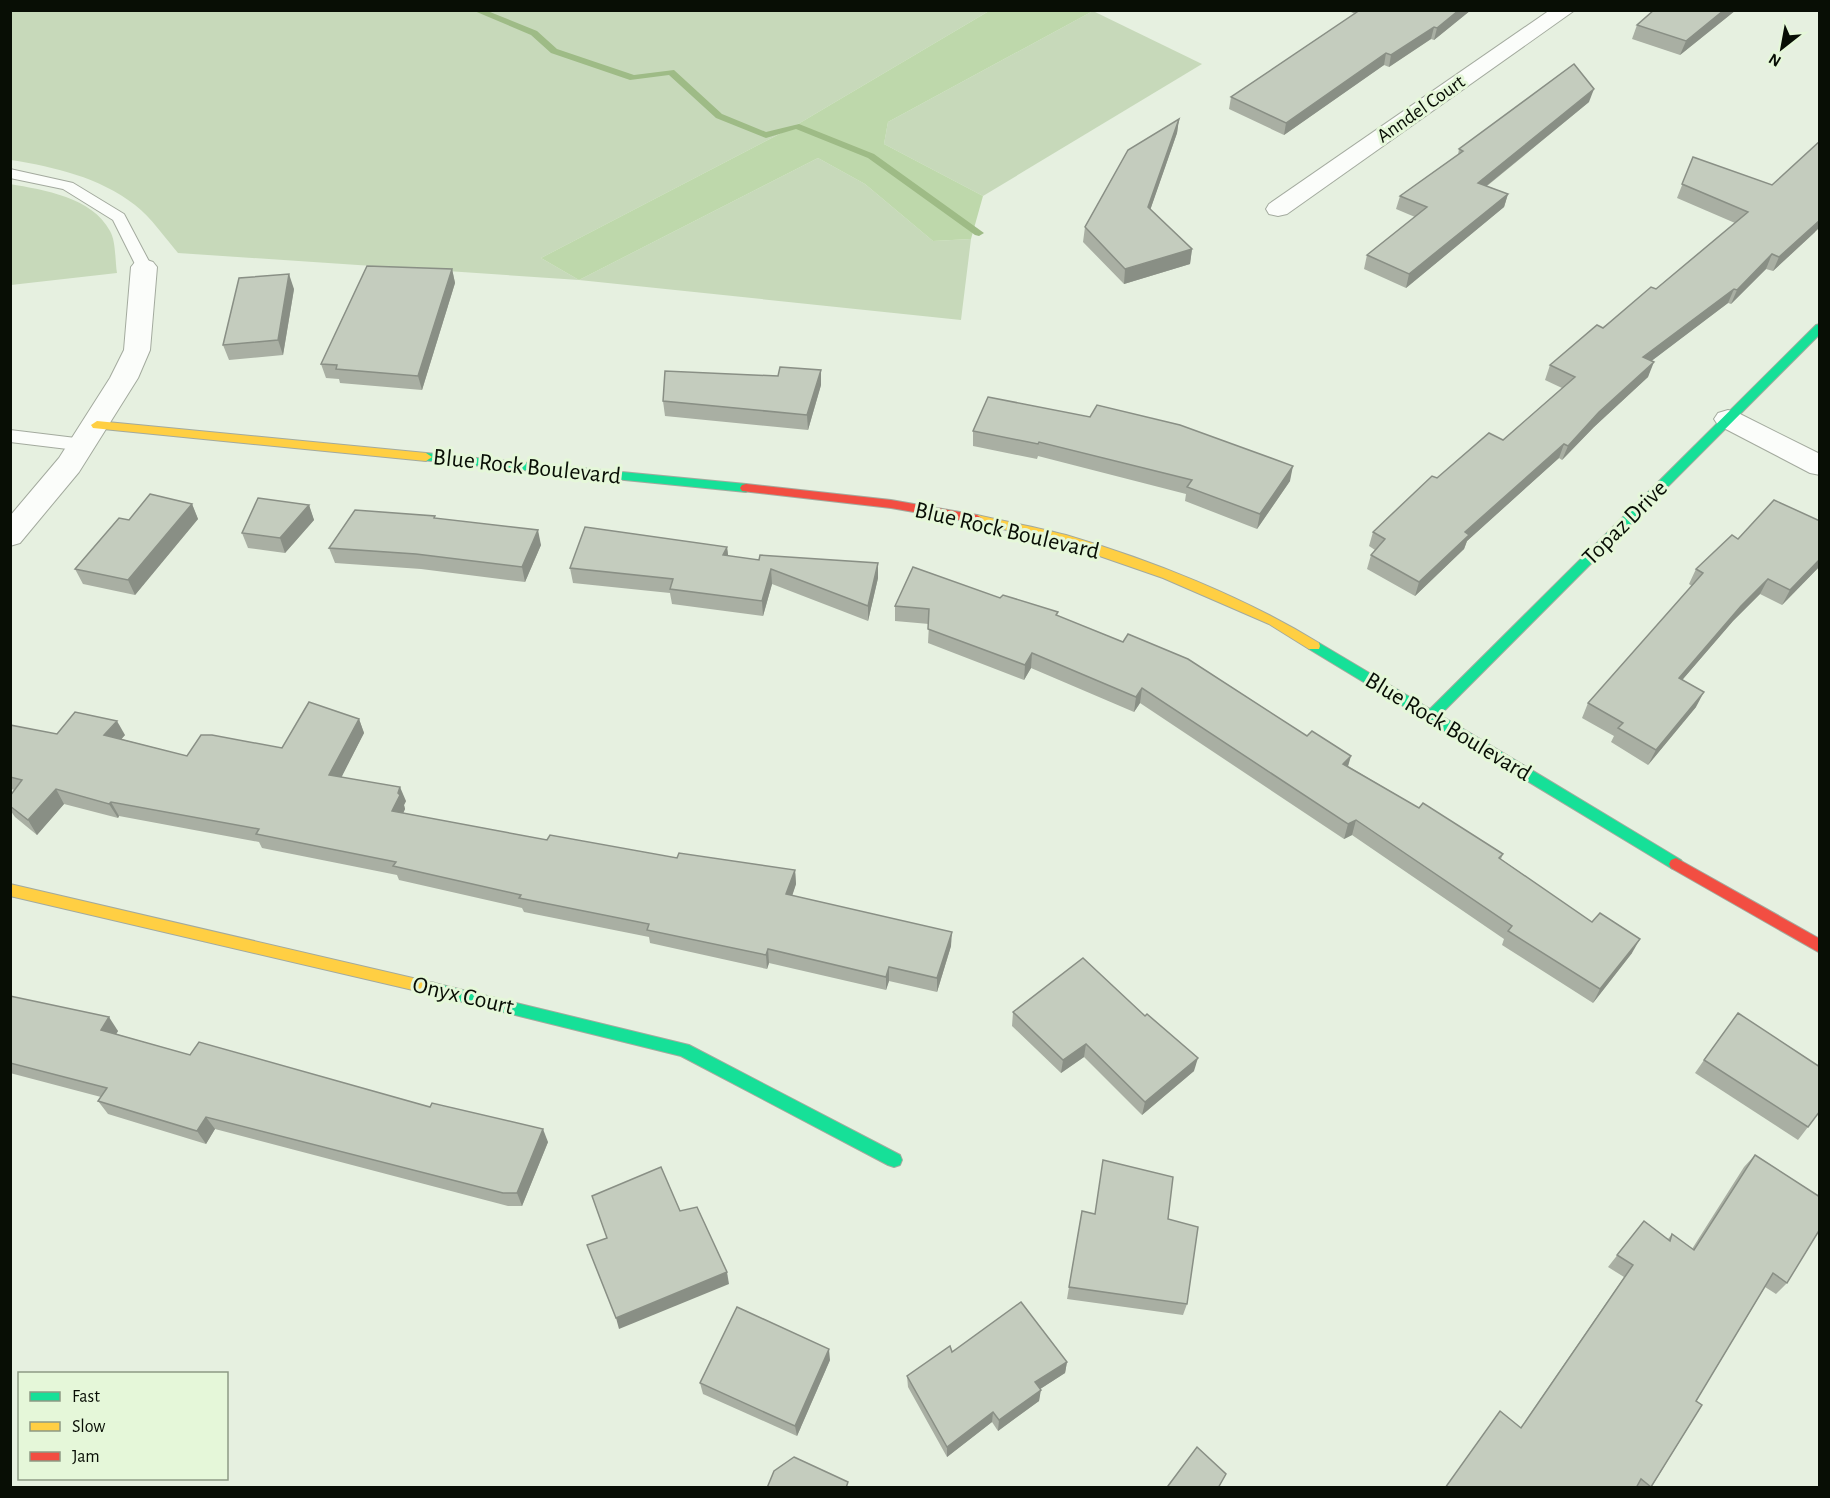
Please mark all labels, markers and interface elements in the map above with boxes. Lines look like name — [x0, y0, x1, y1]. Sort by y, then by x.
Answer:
north arrow — [1752, 18, 1812, 78]
text: N — [1766, 50, 1784, 70]
street label: Anndel Court — [1373, 71, 1469, 147]
street label: Blue Rock Boulevard — [432, 445, 622, 489]
street label: Topaz Drive — [1578, 476, 1672, 570]
street label: Blue Rock Boulevard — [912, 498, 1102, 564]
street label: Blue Rock Boulevard — [1361, 668, 1535, 786]
street label: Onyx Court — [410, 973, 516, 1019]
legend — [18, 1372, 228, 1480]
text: Fast — [72, 1388, 100, 1406]
text: Slow — [72, 1418, 105, 1436]
text: Jam — [72, 1448, 100, 1466]

